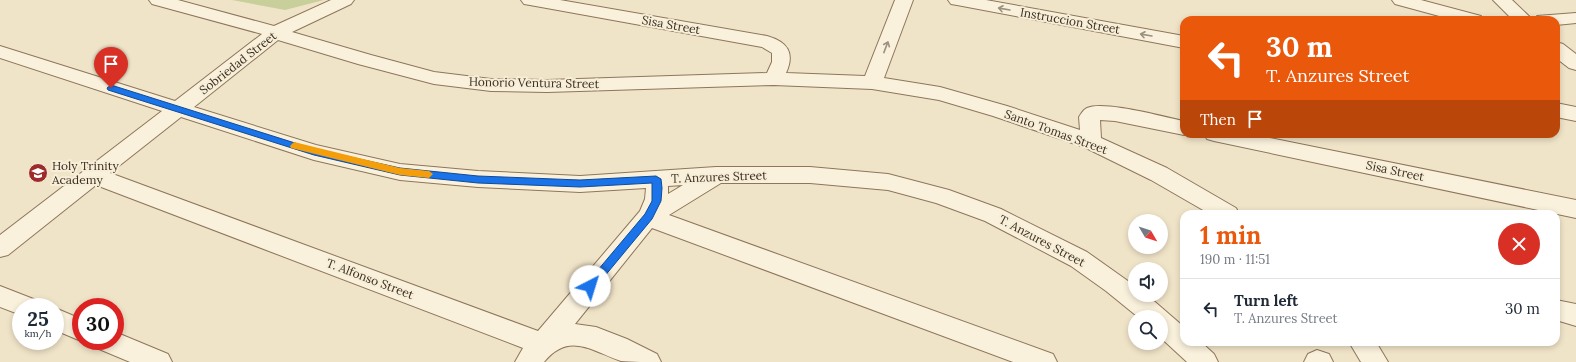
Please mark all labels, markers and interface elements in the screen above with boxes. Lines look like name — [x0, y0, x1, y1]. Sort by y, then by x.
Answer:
one-way arrow — [998, 4, 1011, 12]
street label: Instruccion Street — [1019, 4, 1122, 37]
street label: Sisa Street — [641, 12, 702, 37]
street label: Sobriedad Street — [196, 28, 279, 97]
text: 30 m — [1266, 29, 1333, 65]
one-way arrow — [1140, 30, 1153, 38]
icon: left — [1200, 32, 1252, 84]
one-way arrow — [882, 41, 890, 53]
pin — [94, 47, 128, 88]
icon: arrive — [100, 53, 122, 75]
text: T. Anzures Street — [1266, 64, 1409, 87]
street label: Honorio Ventura Street — [469, 74, 600, 91]
street label: Santo Tomas Street — [1003, 106, 1110, 157]
icon: arrive — [1244, 108, 1266, 130]
text: Then — [1200, 110, 1236, 129]
street label: Sisa Street — [1365, 157, 1426, 184]
place label: Holy Trinity Academy — [51, 158, 119, 187]
school or university icon: Holy Trinity Academy — [27, 162, 49, 184]
street label: T. Anzures Street — [671, 167, 767, 186]
street label: T. Anzures Street — [996, 211, 1088, 270]
north arrow — [1128, 214, 1168, 254]
map controls — [1128, 214, 1168, 350]
text: 1 min — [1200, 220, 1261, 251]
button: close — [1498, 223, 1540, 265]
text: 190 m · 11:51 — [1200, 251, 1270, 268]
street label: T. Alfonso Street — [325, 255, 416, 302]
button: sound — [1128, 262, 1168, 302]
position arrow — [569, 265, 611, 307]
text: Turn left — [1234, 291, 1298, 310]
speed limit sign: 30 — [72, 298, 124, 350]
icon: left — [1200, 298, 1222, 320]
text: 30 m — [1505, 299, 1540, 318]
text: 25 — [27, 306, 49, 331]
button: search — [1128, 310, 1168, 350]
text: T. Anzures Street — [1234, 310, 1338, 327]
text: km/h — [24, 327, 52, 340]

